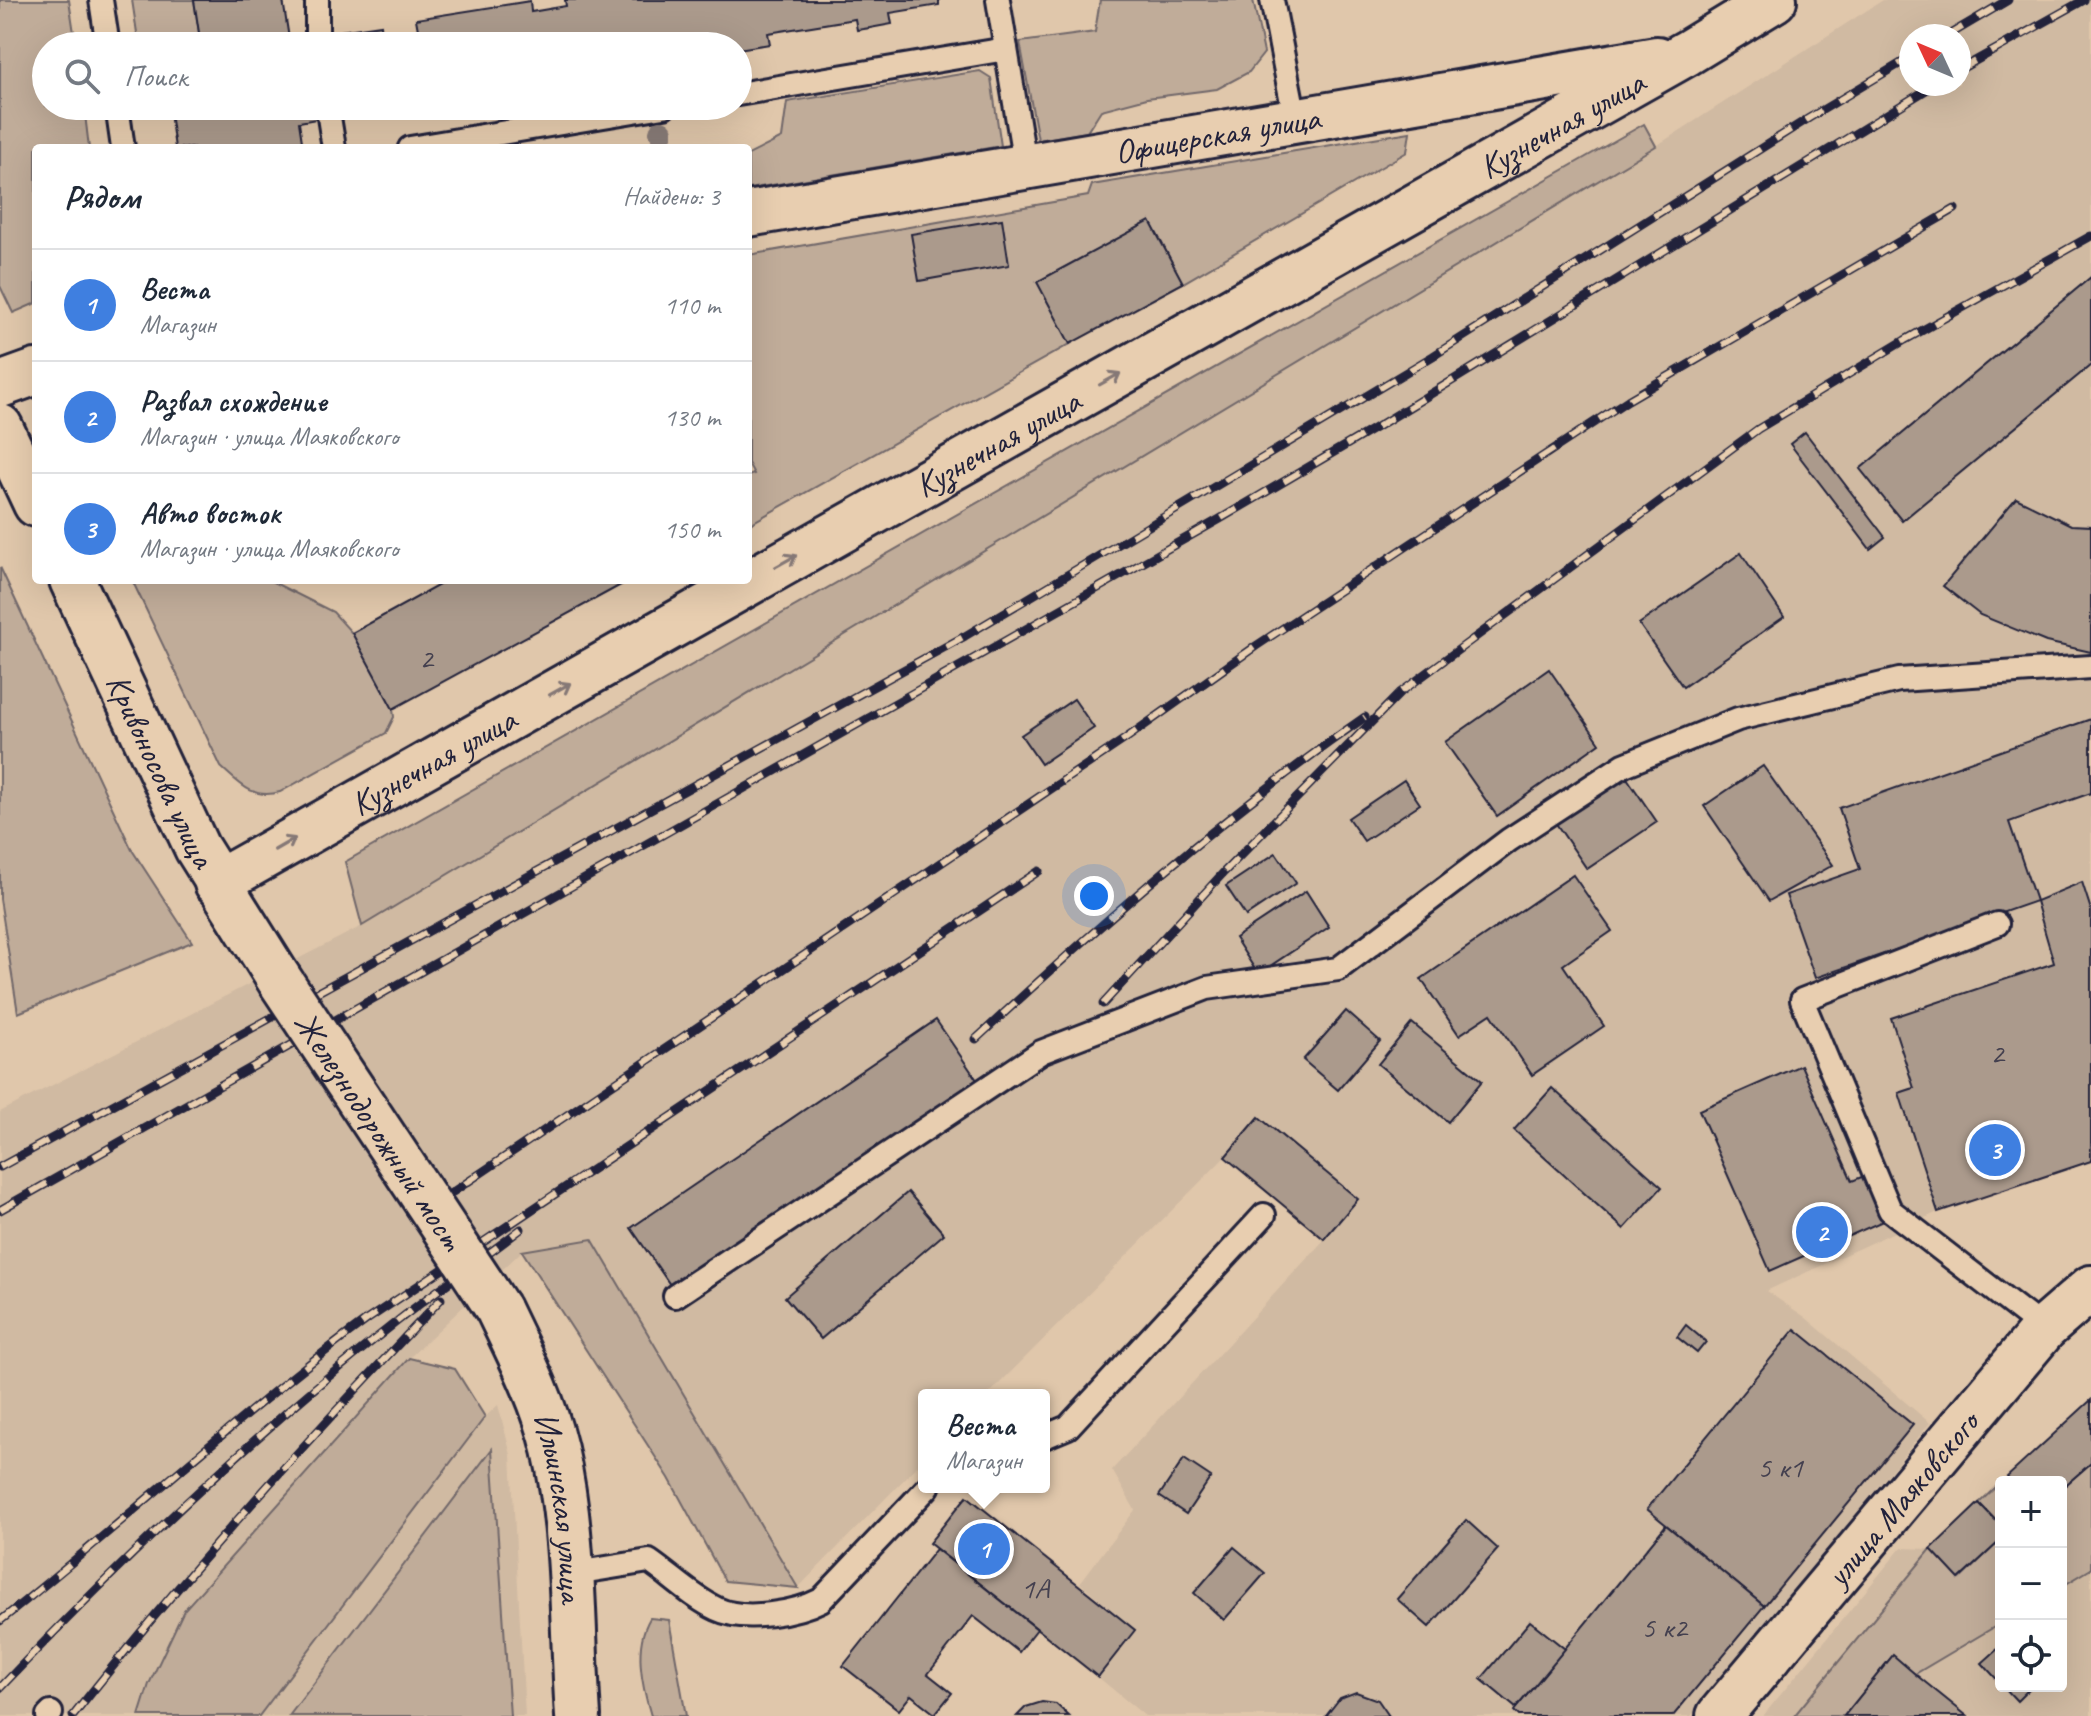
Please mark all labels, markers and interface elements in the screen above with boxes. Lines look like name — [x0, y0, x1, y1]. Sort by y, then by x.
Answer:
north arrow — [1899, 24, 1971, 96]
search box — [32, 32, 752, 120]
icon: search — [60, 54, 104, 98]
text: Поиск — [124, 57, 187, 95]
street label: Кузнечная улица — [1471, 59, 1654, 188]
street label: Офицерская улица — [1111, 95, 1325, 173]
text: Рядом — [64, 175, 140, 218]
text: Найдено: 3 — [623, 180, 720, 213]
text: Веста — [140, 270, 209, 308]
text: 1 — [84, 289, 96, 322]
text: 110 m — [664, 289, 720, 322]
text: Магазин — [140, 308, 216, 341]
one-way arrow — [1098, 371, 1122, 386]
street label: Кузнечная улица — [907, 378, 1090, 507]
text: Развал схождение — [140, 382, 327, 420]
text: 2 — [84, 401, 96, 434]
text: 130 m — [664, 401, 720, 434]
text: Магазин · улица Маяковского — [140, 420, 398, 453]
text: Авто восток — [140, 494, 281, 532]
text: 3 — [84, 513, 96, 546]
text: 150 m — [664, 513, 720, 546]
text: Магазин · улица Маяковского — [140, 532, 398, 565]
one-way arrow — [774, 553, 798, 569]
house number: 2 — [419, 639, 435, 677]
street label: Кривоносова улица — [97, 667, 226, 878]
one-way arrow — [548, 681, 571, 697]
street label: Кузнечная улица — [343, 697, 525, 825]
one-way arrow — [272, 836, 296, 851]
your location — [1074, 876, 1114, 916]
street label: Железнодорожный мост — [284, 1003, 475, 1259]
house number: 2 — [1990, 1034, 2006, 1072]
pin: 3 — [1969, 1120, 2021, 1180]
pin: 2 — [1796, 1202, 1848, 1262]
popup — [918, 1389, 1050, 1493]
street label: улица Маяковского — [1815, 1399, 1991, 1597]
street label: Ильинская улица — [523, 1406, 594, 1607]
text: Веста — [946, 1406, 1015, 1444]
text: Магазин — [946, 1444, 1022, 1477]
house number: 5 к1 — [1757, 1448, 1804, 1486]
map controls — [1995, 1476, 2067, 1692]
button: + — [1995, 1476, 2067, 1548]
pin: 1 — [958, 1519, 1010, 1579]
button: − — [1995, 1548, 2067, 1620]
house number: 1А — [1021, 1569, 1051, 1607]
house number: 5 к2 — [1641, 1608, 1689, 1646]
button: locate — [1995, 1620, 2067, 1692]

